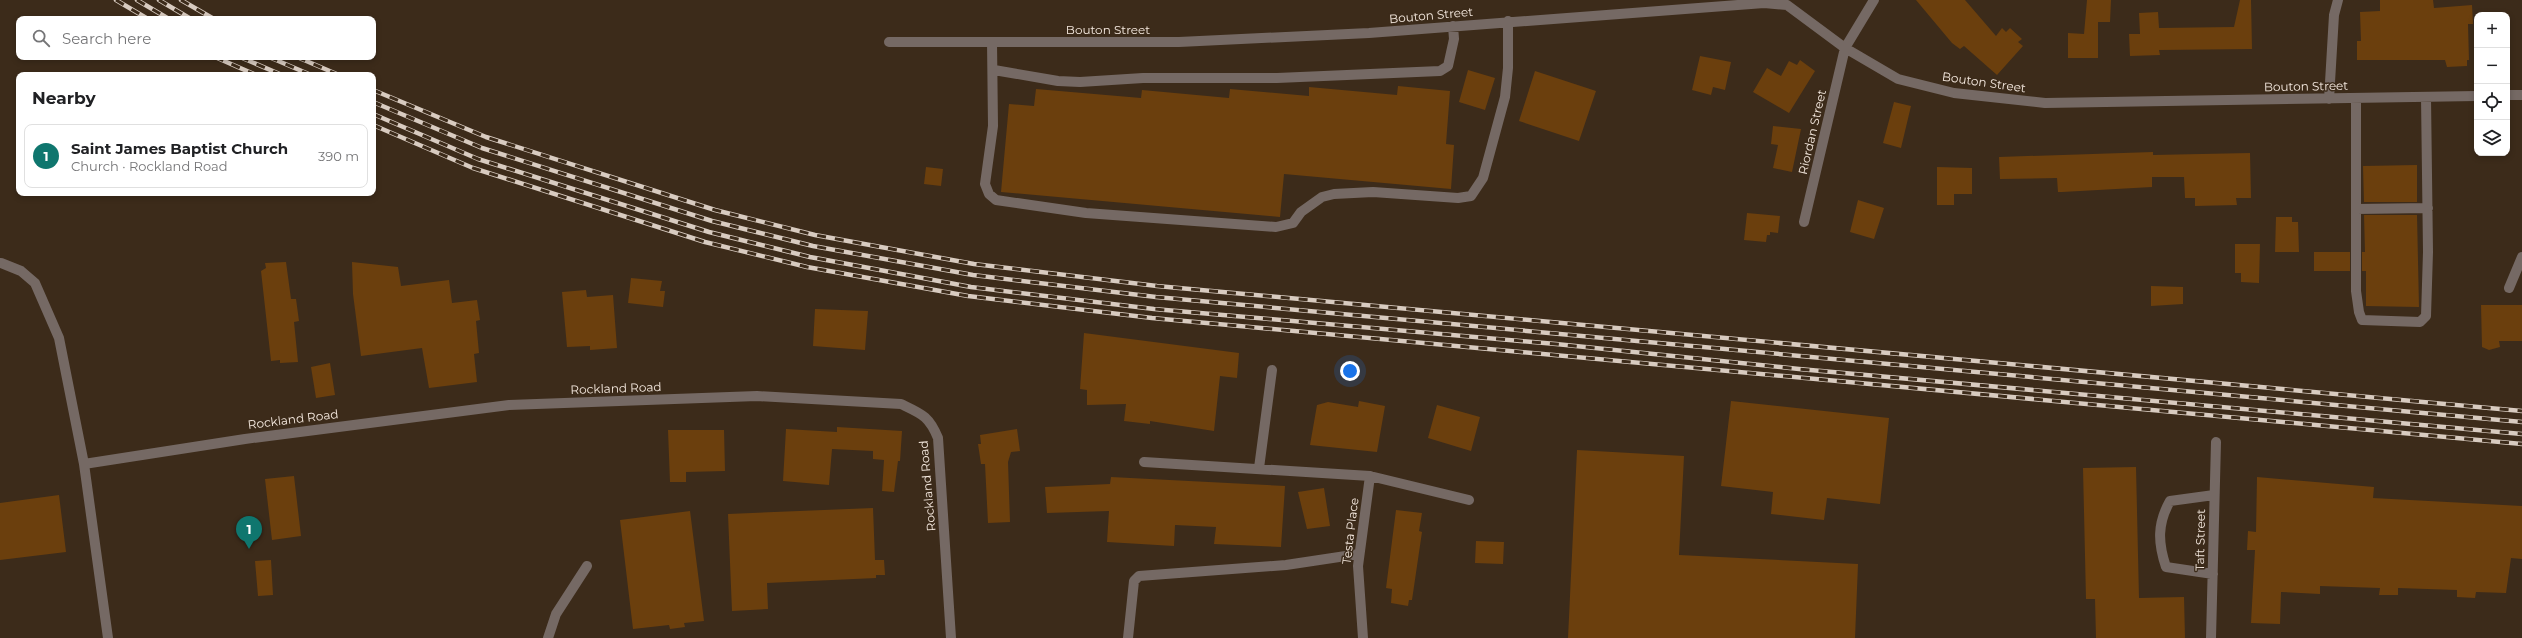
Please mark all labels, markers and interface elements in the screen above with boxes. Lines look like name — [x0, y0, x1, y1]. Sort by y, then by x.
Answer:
street label: Bouton Street — [1388, 4, 1474, 26]
map controls — [2474, 12, 2510, 156]
button: + — [2474, 12, 2510, 48]
search box — [16, 16, 376, 60]
street label: Bouton Street — [1066, 22, 1150, 37]
icon: search — [30, 27, 52, 49]
text: Search here — [62, 29, 151, 48]
button: − — [2474, 48, 2510, 84]
street label: Bouton Street — [1941, 69, 2027, 95]
street label: Bouton Street — [2264, 78, 2348, 94]
button: locate — [2474, 84, 2510, 120]
text: Nearby — [32, 88, 96, 108]
street label: Riordan Street — [1795, 88, 1829, 176]
button: layers — [2474, 120, 2510, 156]
text: Saint James Baptist Church — [71, 139, 288, 158]
text: 1 — [43, 148, 49, 164]
text: 390 m — [318, 148, 359, 164]
text: Church · Rockland Road — [71, 158, 228, 174]
your location — [1340, 361, 1360, 381]
street label: Rockland Road — [570, 379, 662, 397]
street label: Rockland Road — [247, 406, 339, 432]
street label: Rockland Road — [916, 440, 938, 532]
street label: Testa Place — [1338, 497, 1362, 565]
street label: Taft Street — [2192, 509, 2208, 571]
pin: 1 — [236, 516, 262, 549]

